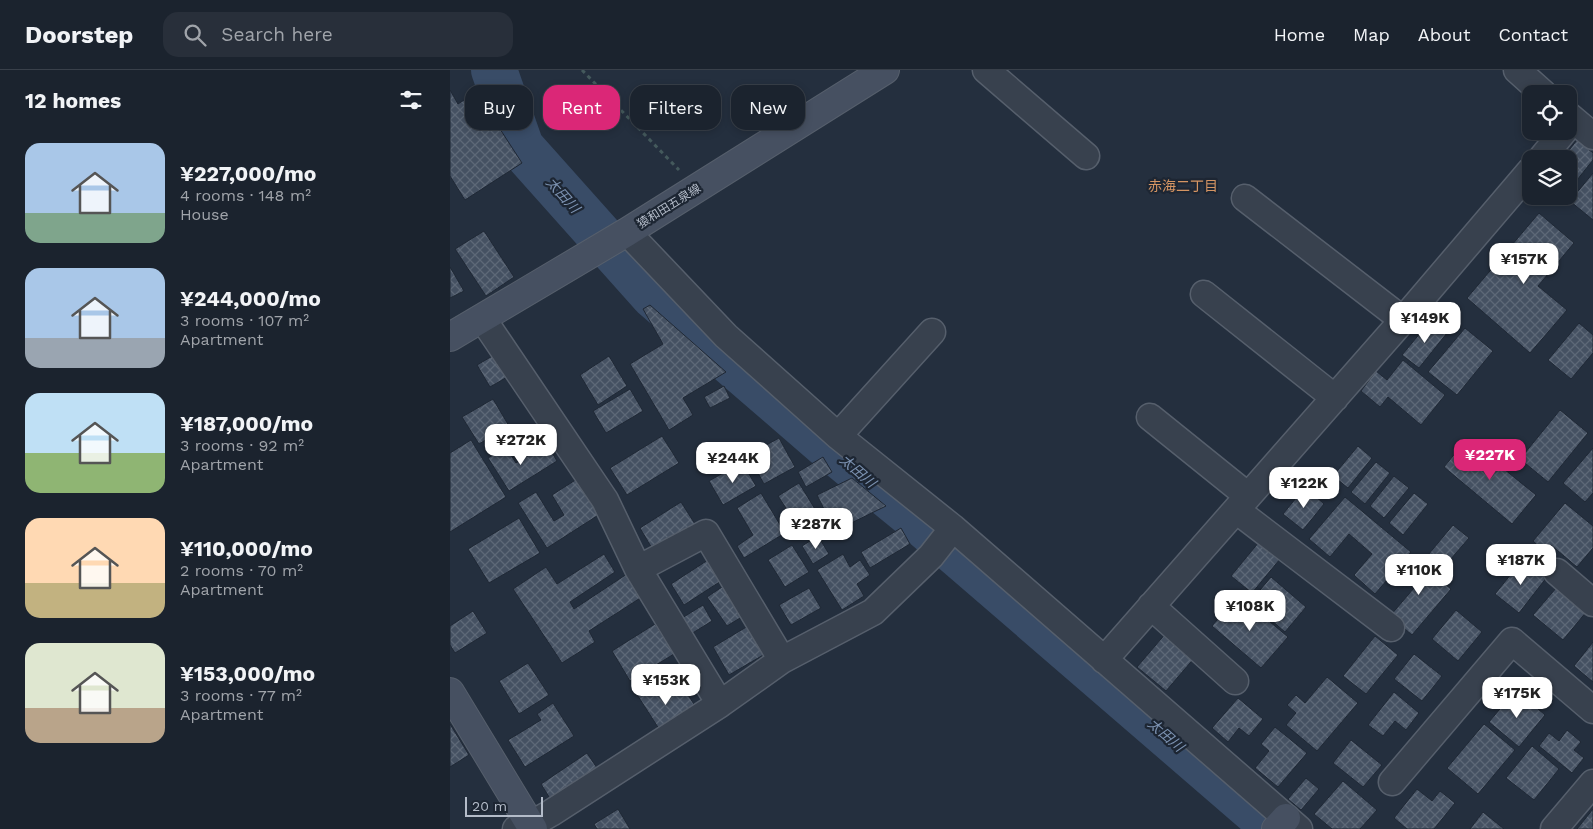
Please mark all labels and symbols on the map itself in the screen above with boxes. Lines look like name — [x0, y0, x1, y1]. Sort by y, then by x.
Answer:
water label: 太田川 — [543, 174, 584, 217]
district label: 赤海二丁目 — [1148, 178, 1218, 194]
street label: 猿和田五泉線 — [635, 181, 703, 231]
pin: ¥157K — [1489, 242, 1559, 285]
pin: ¥149K — [1390, 302, 1460, 344]
pin: ¥272K — [486, 424, 556, 466]
pin: ¥227K — [1455, 438, 1525, 481]
pin: ¥244K — [698, 442, 768, 484]
water label: 太田川 — [837, 451, 881, 492]
pin: ¥122K — [1269, 466, 1339, 509]
pin: ¥287K — [781, 508, 851, 550]
pin: ¥187K — [1486, 544, 1556, 586]
pin: ¥110K — [1384, 554, 1454, 596]
pin: ¥108K — [1215, 590, 1285, 632]
pin: ¥153K — [631, 664, 701, 706]
pin: ¥175K — [1482, 676, 1552, 719]
water label: 太田川 — [1145, 715, 1189, 756]
scale bar — [465, 794, 542, 817]

